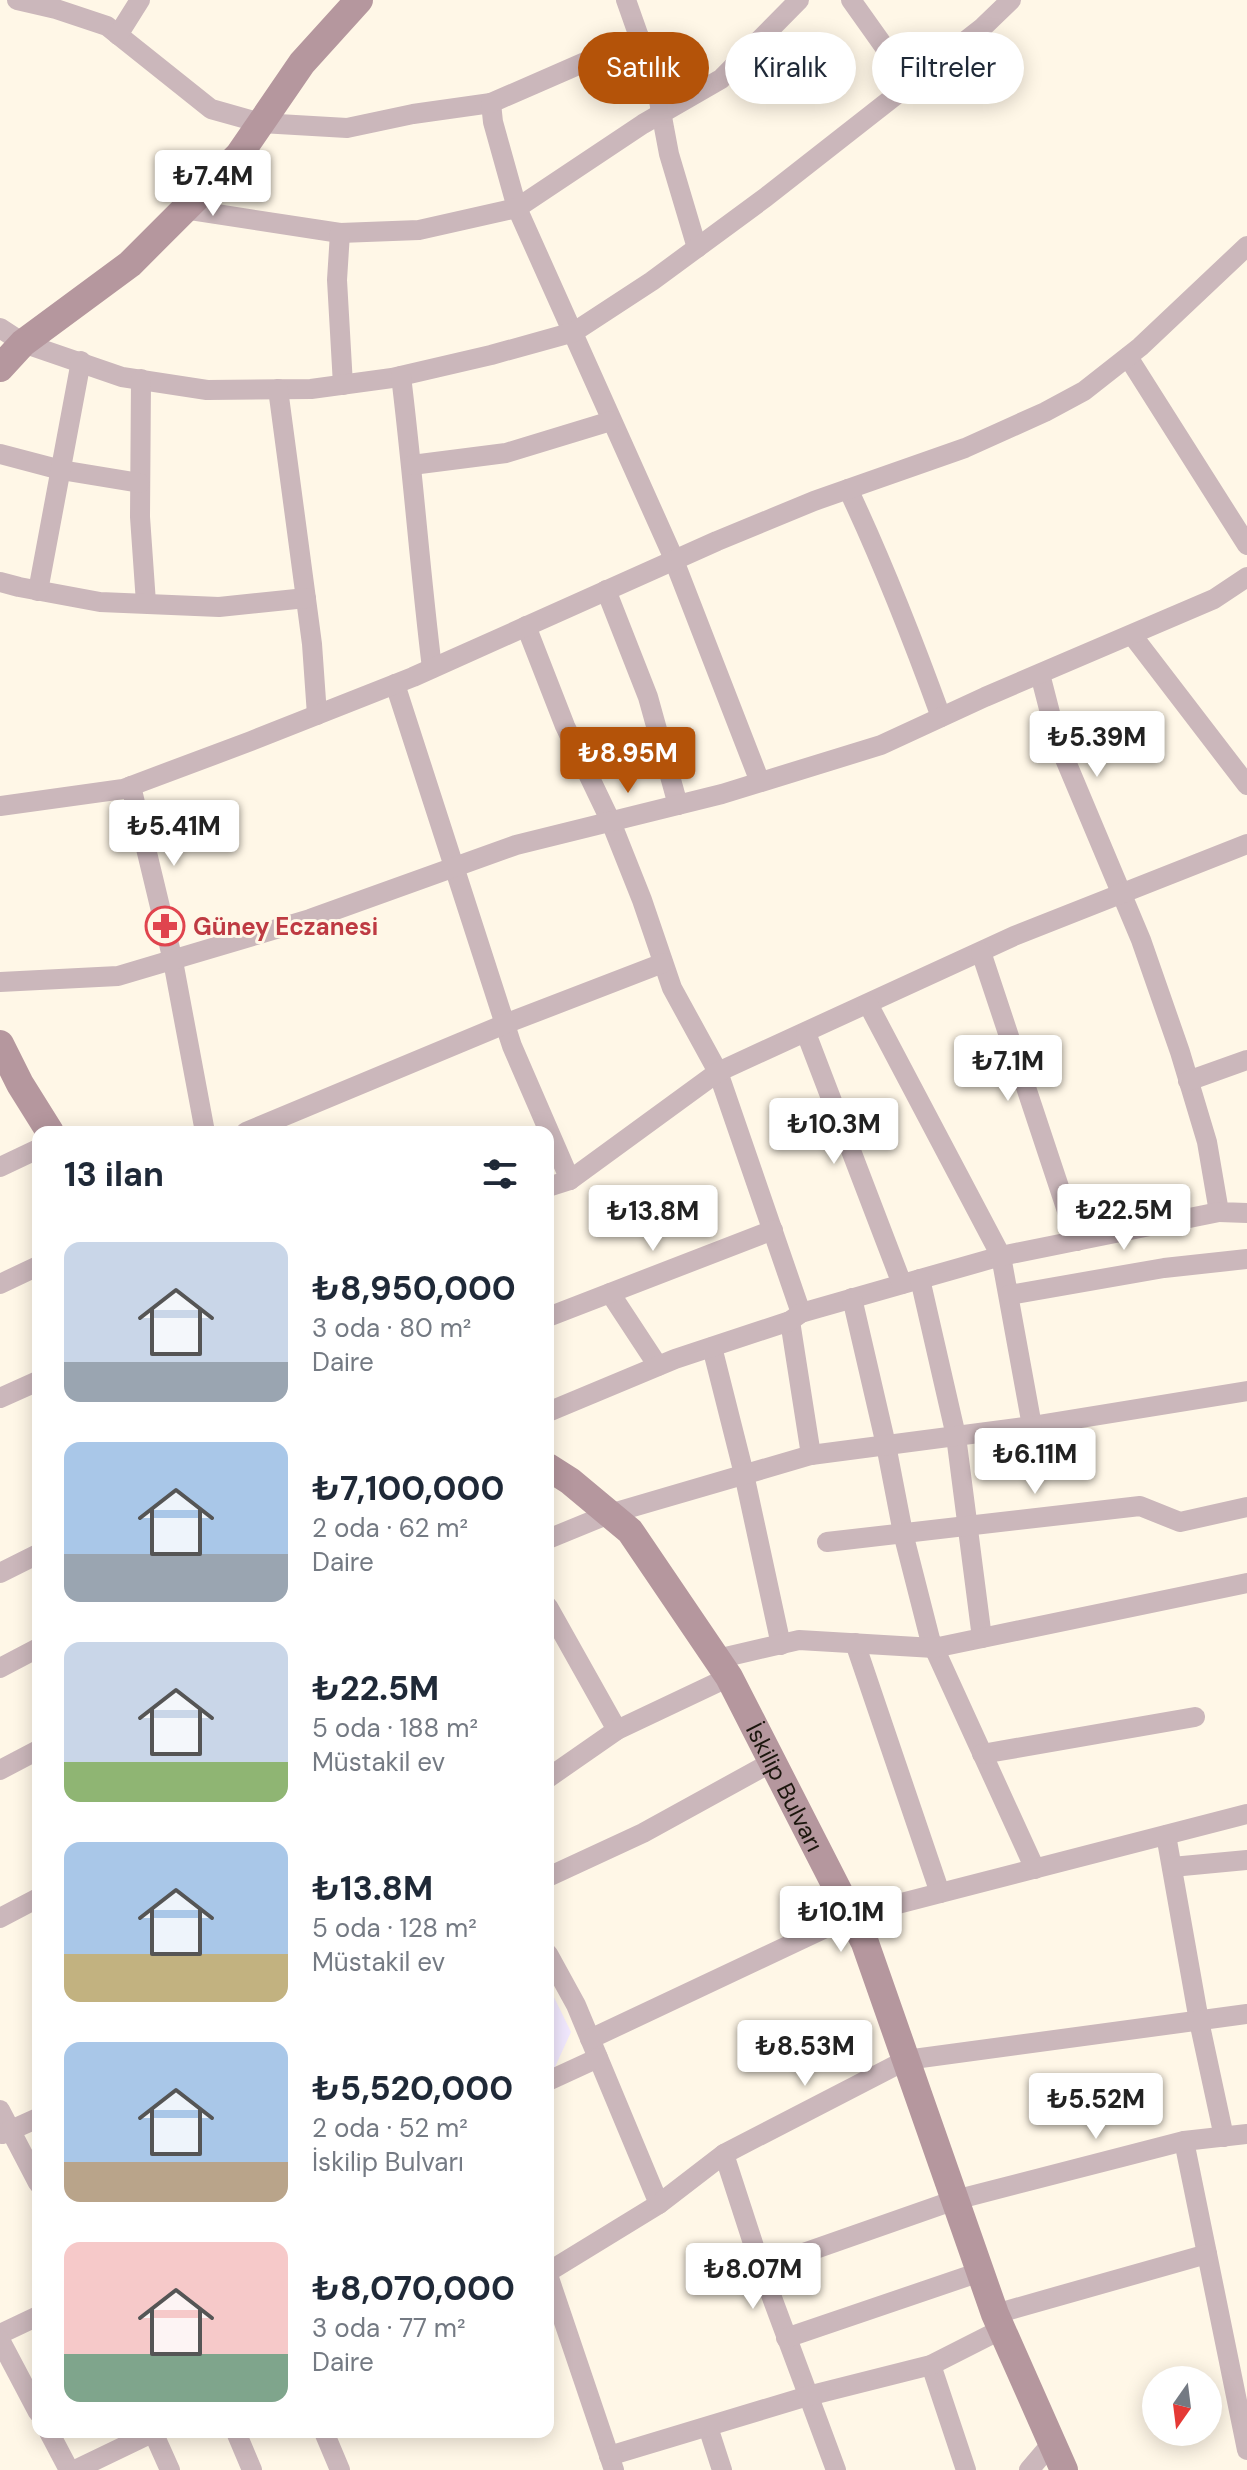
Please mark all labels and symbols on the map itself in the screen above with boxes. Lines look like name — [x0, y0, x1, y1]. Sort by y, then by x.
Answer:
pin: ₺7.4M — [157, 150, 269, 218]
pin: ₺5.39M — [1032, 711, 1162, 779]
pin: ₺8.95M — [563, 727, 693, 795]
pin: ₺5.41M — [109, 800, 239, 868]
pharmacy icon: Güney Eczanesi — [144, 905, 186, 947]
place label: Güney Eczanesi — [193, 911, 378, 942]
pin: ₺7.1M — [952, 1035, 1064, 1103]
pin: ₺10.3M — [769, 1098, 899, 1166]
pin: ₺22.5M — [1059, 1184, 1189, 1252]
pin: ₺13.8M — [588, 1185, 718, 1253]
pin: ₺6.11M — [970, 1428, 1100, 1496]
street label: İskilip Bulvarı — [739, 1717, 831, 1856]
pin: ₺10.1M — [776, 1886, 906, 1954]
pin: ₺8.53M — [740, 2020, 870, 2088]
pin: ₺5.52M — [1031, 2073, 1161, 2141]
pin: ₺8.07M — [688, 2243, 818, 2311]
north arrow — [1142, 2366, 1222, 2446]

